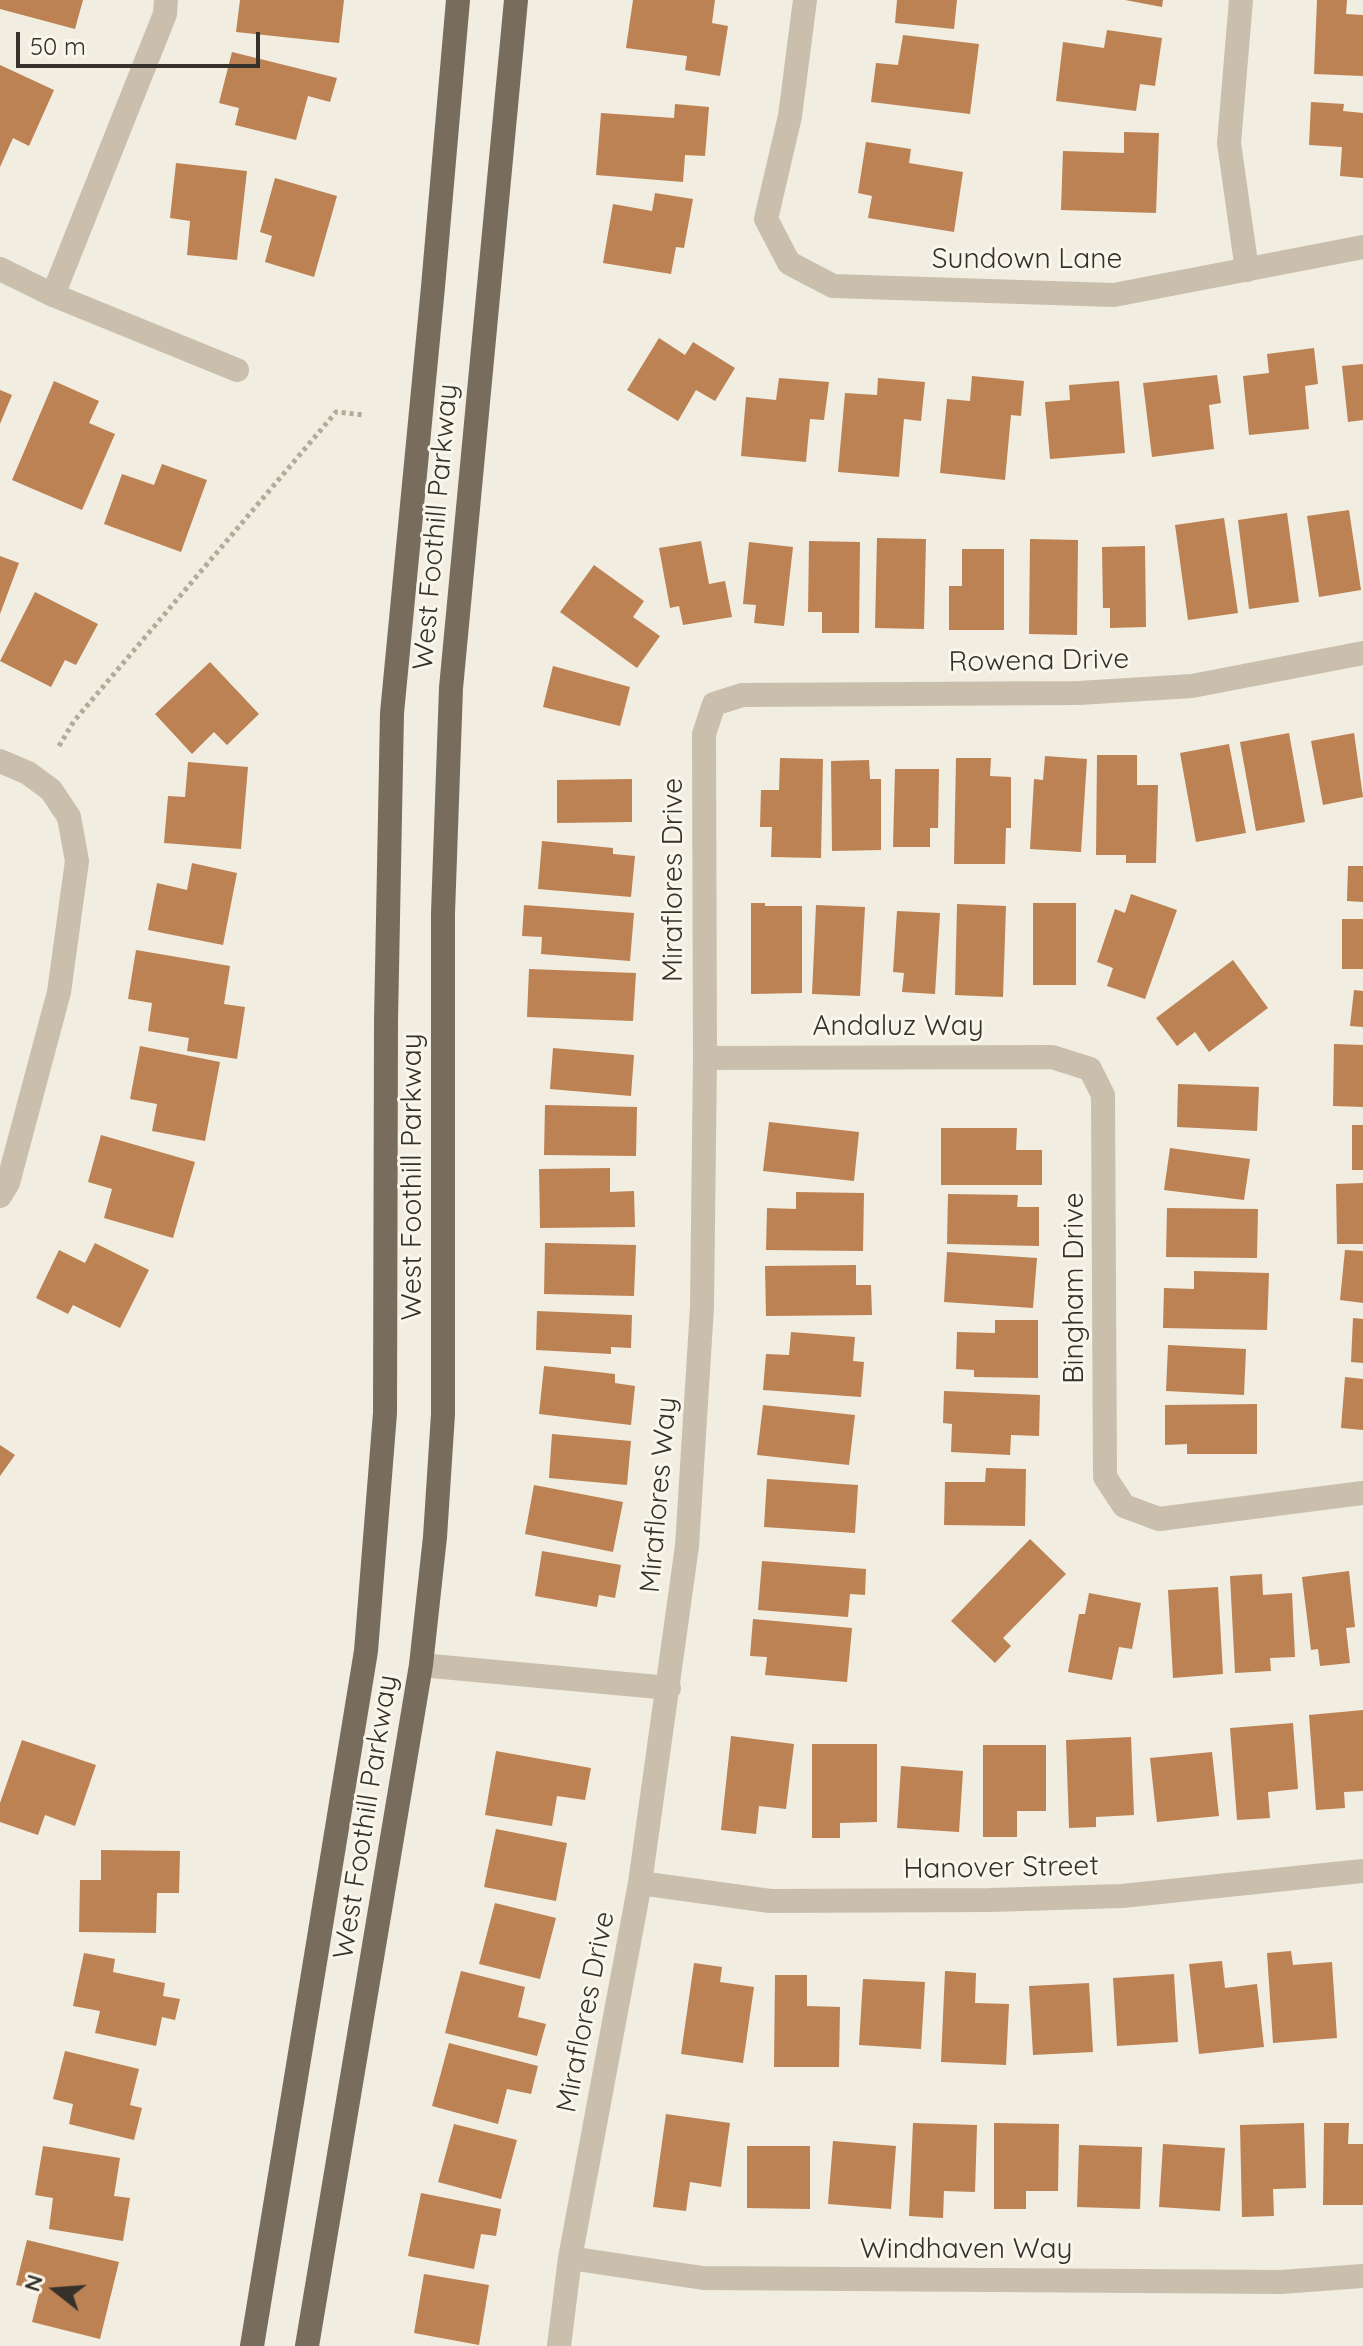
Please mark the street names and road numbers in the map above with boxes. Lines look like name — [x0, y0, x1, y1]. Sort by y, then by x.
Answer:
street label: Sundown Lane — [932, 243, 1122, 277]
street label: West Foothill Parkway — [407, 382, 465, 672]
street label: Rowena Drive — [948, 643, 1130, 679]
street label: Miraflores Drive — [657, 778, 691, 982]
street label: Andaluz Way — [812, 1010, 984, 1044]
street label: West Foothill Parkway — [396, 1033, 430, 1321]
street label: Bingham Drive — [1058, 1192, 1092, 1384]
street label: Miraflores Way — [634, 1396, 684, 1594]
street label: West Foothill Parkway — [327, 1673, 405, 1961]
street label: Hanover Street — [903, 1849, 1099, 1887]
street label: Miraflores Drive — [550, 1909, 622, 2115]
street label: Windhaven Way — [860, 2233, 1072, 2267]

